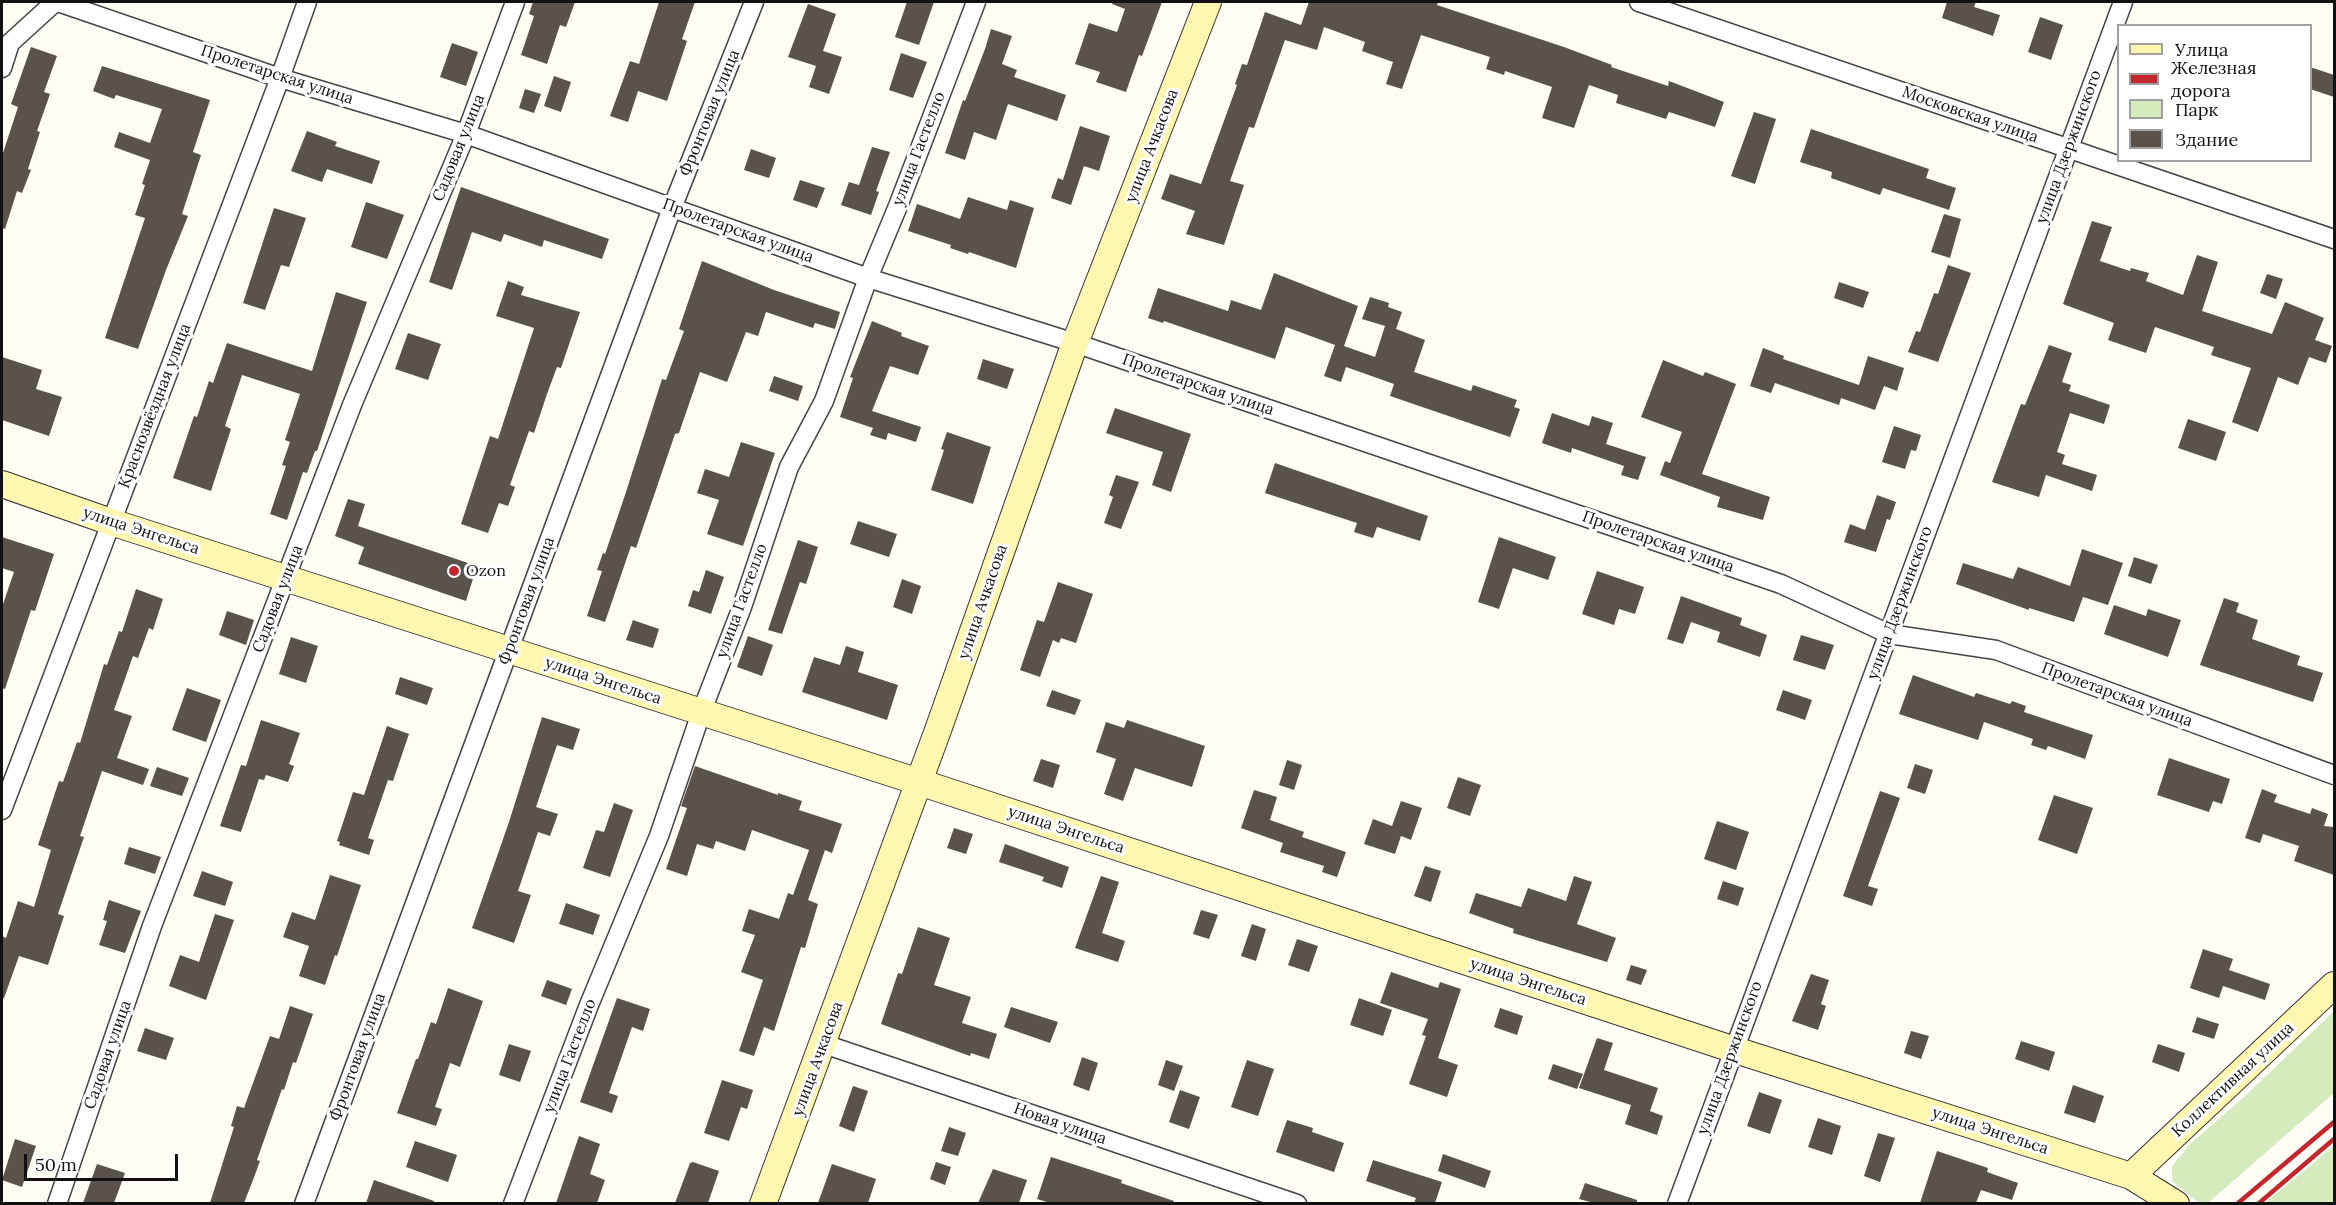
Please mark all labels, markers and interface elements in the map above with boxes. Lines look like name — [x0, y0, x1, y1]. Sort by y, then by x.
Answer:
legend — [2117, 24, 2312, 162]
text: Улица — [2175, 38, 2228, 61]
street label: Пролетарская улица — [198, 41, 356, 109]
street label: Фронтовая улица — [676, 47, 744, 179]
text: Железная дорога — [2171, 56, 2257, 102]
street label: улица Дзержинского — [2032, 68, 2106, 226]
street label: Московская улица — [1899, 83, 2041, 147]
street label: улица Ачкасова — [1121, 86, 1183, 206]
street label: улица Гастелло — [888, 89, 950, 209]
street label: Садовая улица — [429, 92, 489, 204]
text: Парк — [2175, 98, 2218, 121]
text: Здание — [2175, 128, 2238, 151]
street label: Пролетарская улица — [660, 195, 816, 267]
street label: Краснозвёздная улица — [115, 321, 195, 491]
street label: Пролетарская улица — [1120, 350, 1276, 420]
street label: улица Энгельса — [80, 503, 202, 559]
street label: Пролетарская улица — [1580, 507, 1736, 577]
street label: улица Дзержинского — [1863, 524, 1937, 682]
street label: Фронтовая улица — [495, 534, 559, 668]
street label: улица Гастелло — [712, 541, 772, 661]
street label: Садовая улица — [249, 542, 307, 656]
street label: улица Ачкасова — [954, 542, 1012, 662]
place label: Ozon — [466, 561, 506, 581]
marker: Ozon — [447, 564, 461, 578]
street label: улица Энгельса — [542, 653, 664, 709]
street label: Пролетарская улица — [2039, 659, 2195, 731]
street label: улица Энгельса — [1005, 802, 1127, 858]
street label: улица Энгельса — [1467, 954, 1589, 1010]
street label: улица Дзержинского — [1693, 979, 1767, 1137]
street label: Фронтовая улица — [326, 990, 390, 1124]
street label: улица Гастелло — [539, 996, 601, 1116]
street label: Садовая улица — [80, 998, 136, 1112]
street label: улица Ачкасова — [788, 999, 848, 1119]
street label: Коллективная улица — [2168, 1019, 2298, 1141]
street label: Новая улица — [1011, 1099, 1109, 1149]
street label: улица Энгельса — [1929, 1103, 2051, 1159]
scale bar — [27, 1142, 182, 1180]
text: 50 m — [35, 1153, 77, 1176]

